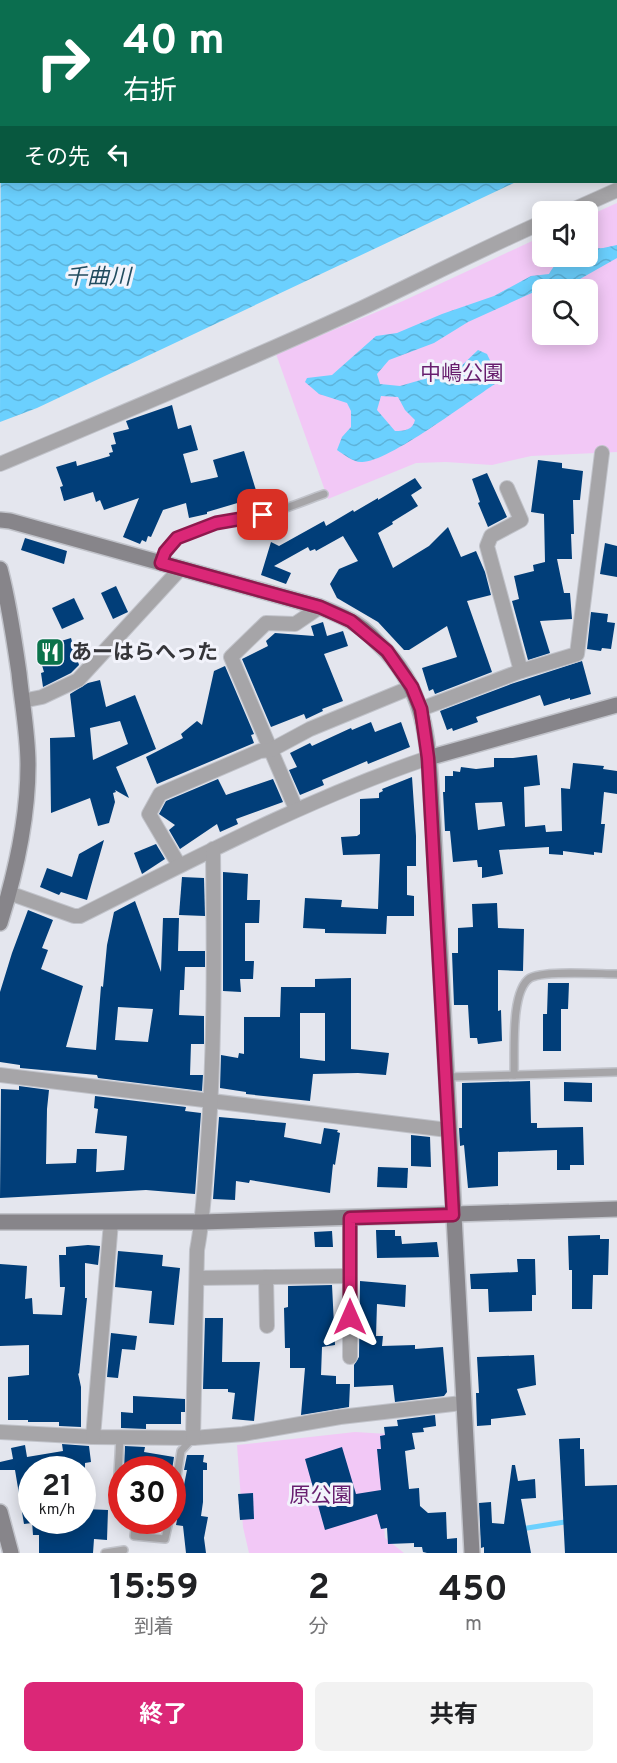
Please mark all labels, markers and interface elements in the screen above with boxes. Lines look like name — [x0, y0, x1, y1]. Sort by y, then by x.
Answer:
text: 40 m — [123, 16, 225, 69]
icon: right — [24, 24, 102, 102]
text: 右折 — [123, 75, 177, 109]
icon: left — [102, 138, 135, 171]
text: その先 — [24, 145, 90, 172]
map controls — [532, 201, 598, 345]
button: sound — [532, 201, 598, 267]
water label: 千曲川 — [65, 265, 133, 292]
button: search — [532, 279, 598, 345]
park label: 中嶋公園 — [420, 361, 504, 388]
pin — [237, 489, 288, 540]
icon: arrive — [246, 498, 279, 531]
restaurant icon: あーはらへった — [34, 636, 66, 668]
place label: あーはらへった — [71, 640, 218, 667]
position arrow — [318, 1285, 382, 1349]
speed limit sign: 30 — [108, 1456, 186, 1534]
text: 21 — [42, 1469, 72, 1506]
park label: 原公園 — [290, 1483, 353, 1510]
text: km/h — [39, 1501, 75, 1520]
text: 15:59 — [109, 1566, 199, 1612]
text: 2 — [308, 1566, 330, 1612]
text: 450 — [439, 1568, 508, 1614]
text: m — [465, 1612, 482, 1638]
text: 到着 — [134, 1615, 174, 1641]
text: 分 — [309, 1615, 329, 1641]
button: 終了 — [24, 1682, 303, 1751]
button: 共有 — [315, 1682, 593, 1751]

